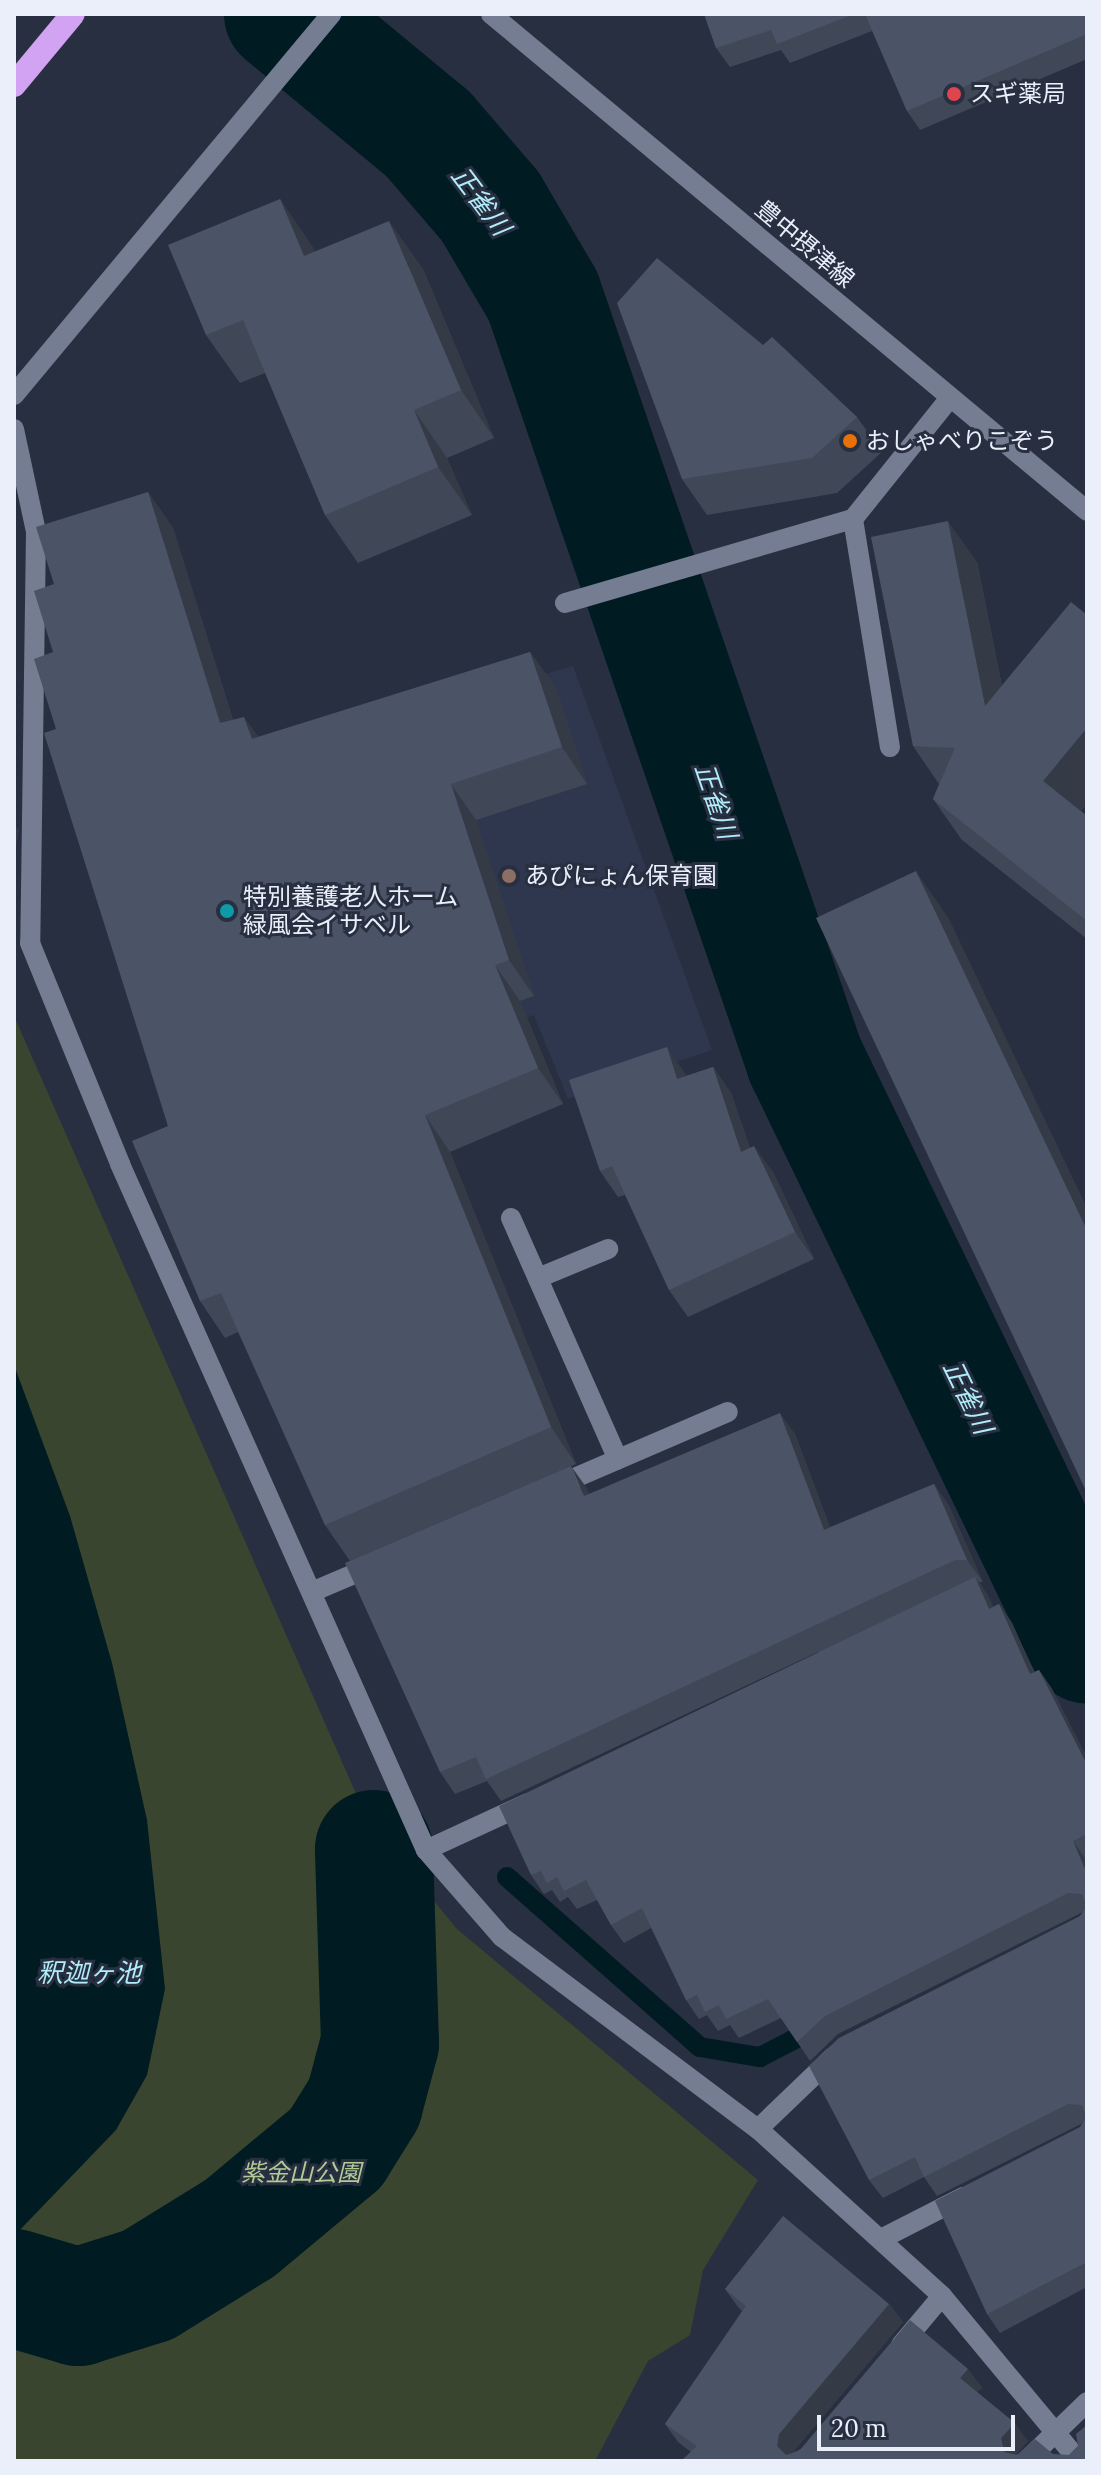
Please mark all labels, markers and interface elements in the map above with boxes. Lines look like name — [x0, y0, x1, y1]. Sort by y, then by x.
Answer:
place label: スギ薬局 — [970, 80, 1066, 108]
marker: スギ薬局 — [945, 85, 963, 103]
water label: 正雀川 — [445, 160, 517, 242]
street label: 豊中摂津線 — [750, 194, 860, 294]
place label: おしゃべりこぞう — [866, 427, 1058, 455]
marker: おしゃべりこぞう — [841, 432, 859, 450]
water label: 正雀川 — [689, 759, 743, 843]
place label: あぴにょん保育園 — [525, 862, 717, 890]
marker: あぴにょん保育園 — [500, 867, 518, 885]
place label: 特別養護老人ホーム 緑風会イサベル — [243, 883, 459, 939]
marker: 特別養護老人ホーム 緑風会イサベル — [218, 902, 236, 920]
water label: 正雀川 — [937, 1355, 999, 1439]
water label: 釈迦ヶ池 — [37, 1957, 141, 1989]
park label: 紫金山公園 — [241, 2159, 361, 2187]
scale bar — [821, 2399, 1019, 2449]
text: 20 m — [831, 2413, 887, 2444]

